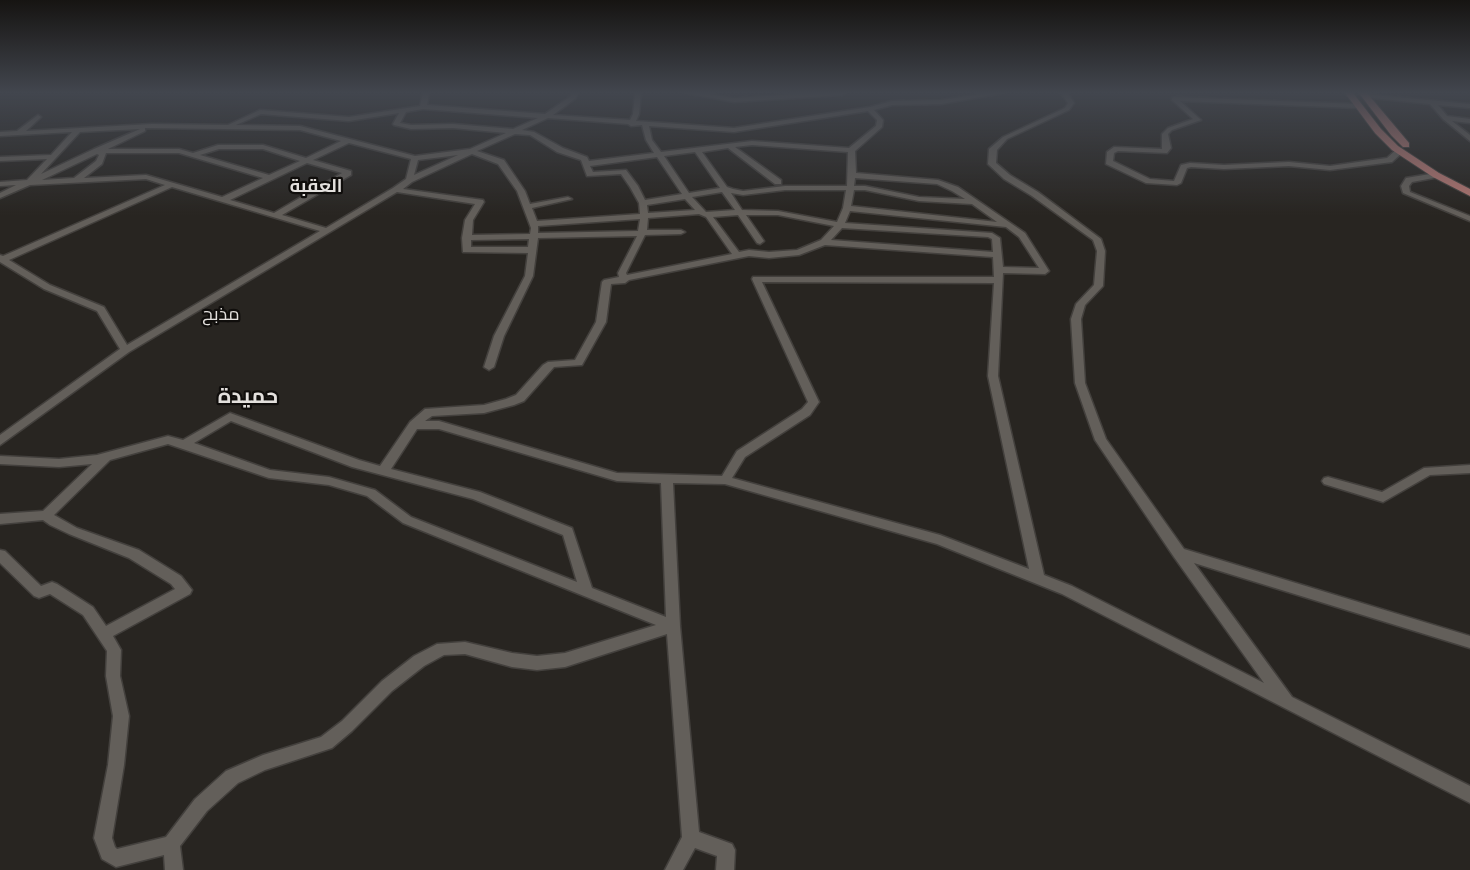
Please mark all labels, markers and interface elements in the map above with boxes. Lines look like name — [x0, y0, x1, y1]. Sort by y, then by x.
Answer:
district label: العقبة — [290, 176, 342, 198]
district label: مذبح — [202, 304, 240, 326]
district label: حميدة — [218, 384, 278, 410]

